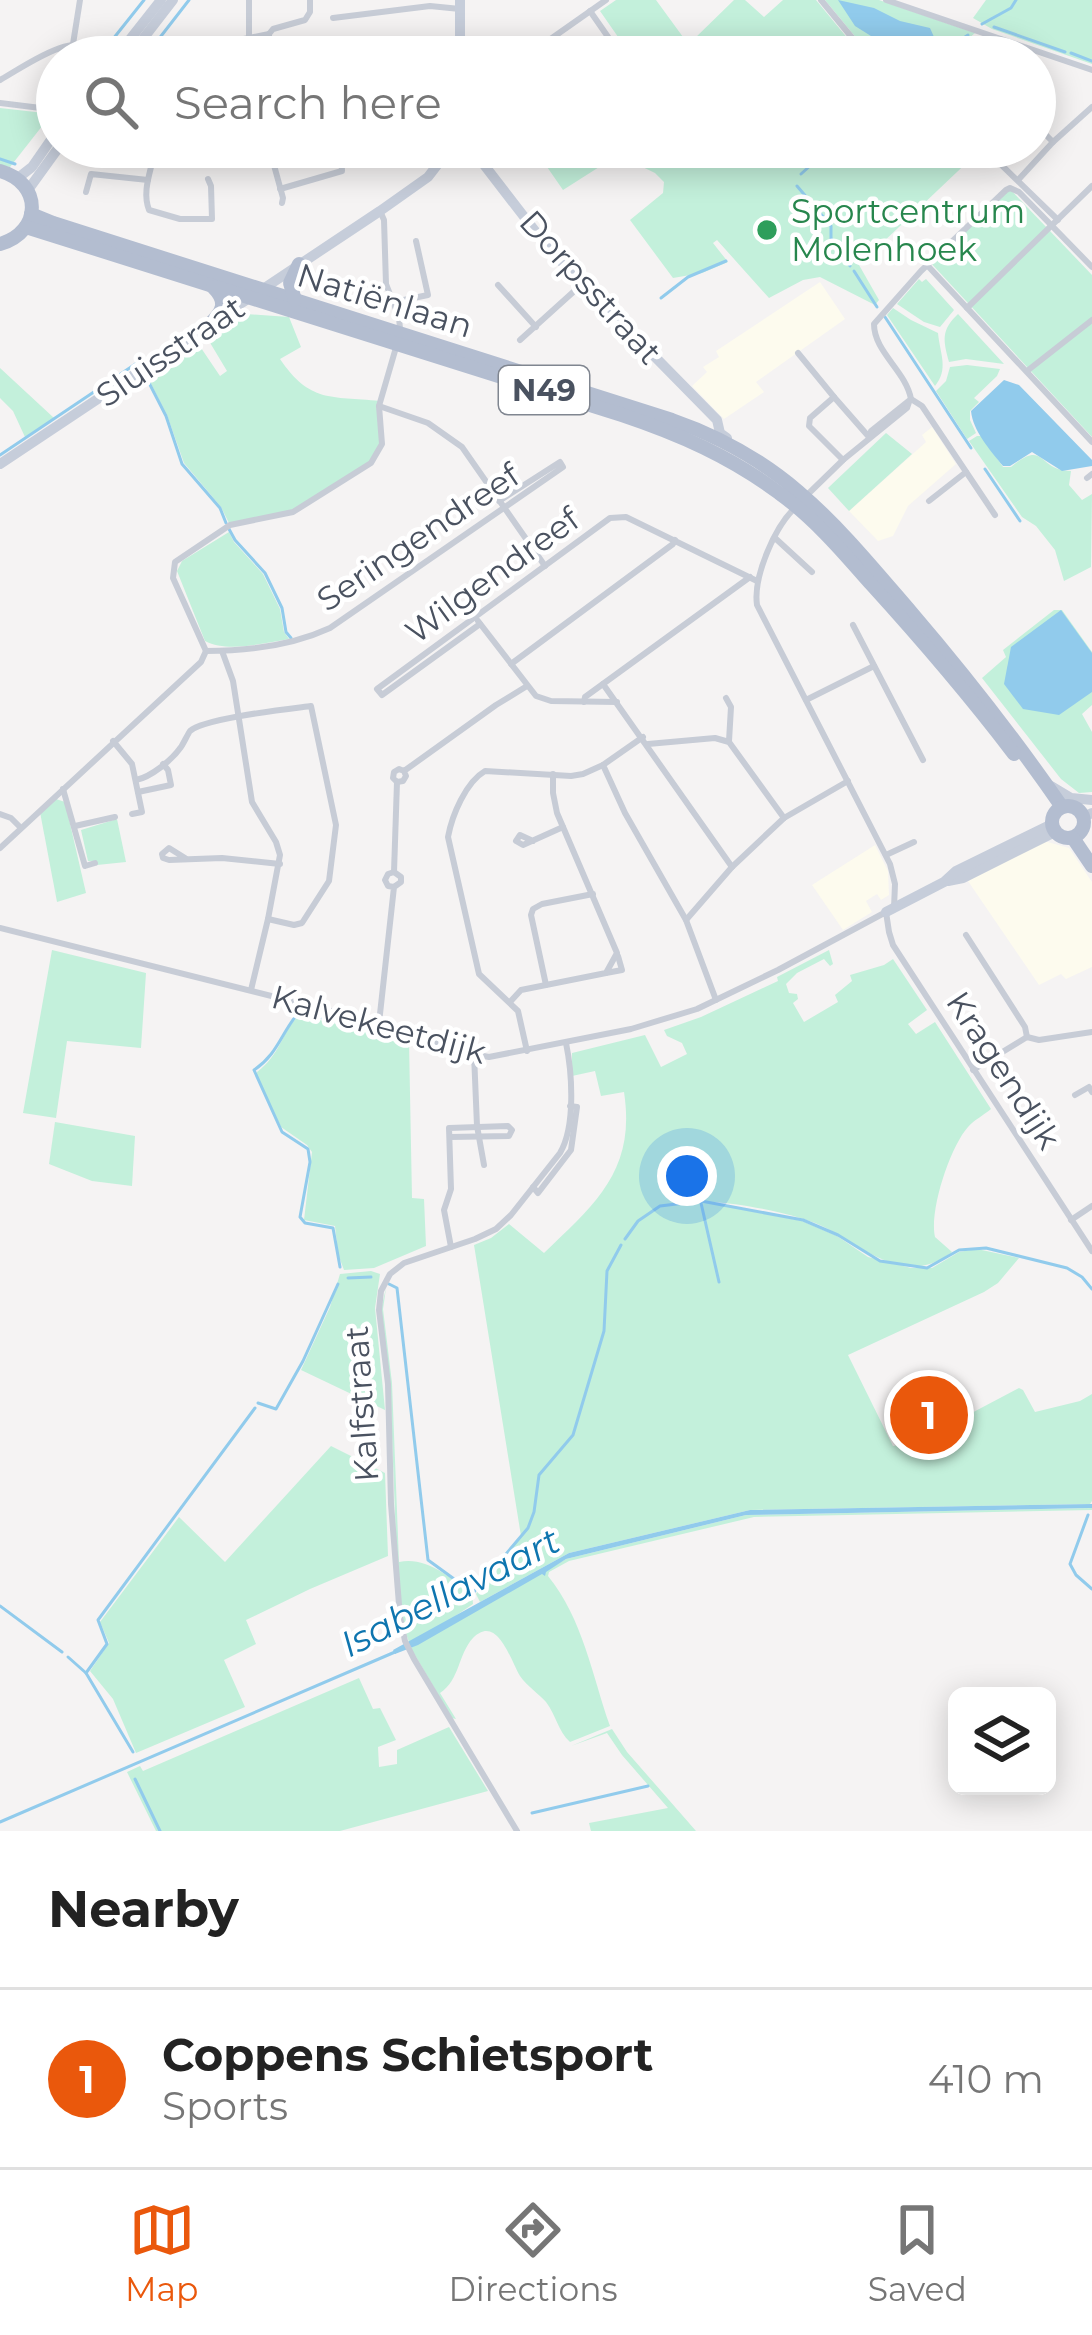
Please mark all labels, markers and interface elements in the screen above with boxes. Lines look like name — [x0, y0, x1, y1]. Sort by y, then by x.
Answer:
search box — [36, 36, 1056, 168]
icon: search — [78, 69, 144, 135]
text: Search here — [174, 75, 442, 130]
place label: Sportcentrum Molenhoek — [791, 191, 1025, 269]
street label: Dorpsstraat — [512, 202, 670, 372]
marker: Sportcentrum Molenhoek — [754, 217, 780, 243]
street label: Natiënlaan — [293, 254, 477, 346]
street label: Sluisstraat — [88, 287, 252, 415]
road number: N49 — [499, 366, 589, 414]
street label: Seringendreef — [309, 454, 528, 619]
street label: Wilgendreef — [397, 498, 588, 651]
street label: Kalvekeetdijk — [267, 976, 491, 1072]
street label: Kragendijk — [938, 984, 1070, 1156]
your location — [657, 1146, 717, 1206]
street label: Kalfstraat — [336, 1325, 386, 1483]
pin: 1 — [890, 1370, 968, 1460]
water label: Isabellavaart — [333, 1518, 567, 1666]
map controls — [948, 1687, 1056, 1795]
button: layers — [948, 1687, 1056, 1795]
text: Nearby — [48, 1878, 239, 1940]
text: Coppens Schietsport — [162, 2027, 653, 2082]
text: 1 — [79, 2055, 95, 2103]
text: 410 m — [928, 2055, 1044, 2103]
text: Sports — [162, 2082, 288, 2130]
tab: Map — [125, 2197, 198, 2309]
tab: Directions — [449, 2197, 618, 2309]
tab: Saved — [868, 2197, 967, 2309]

